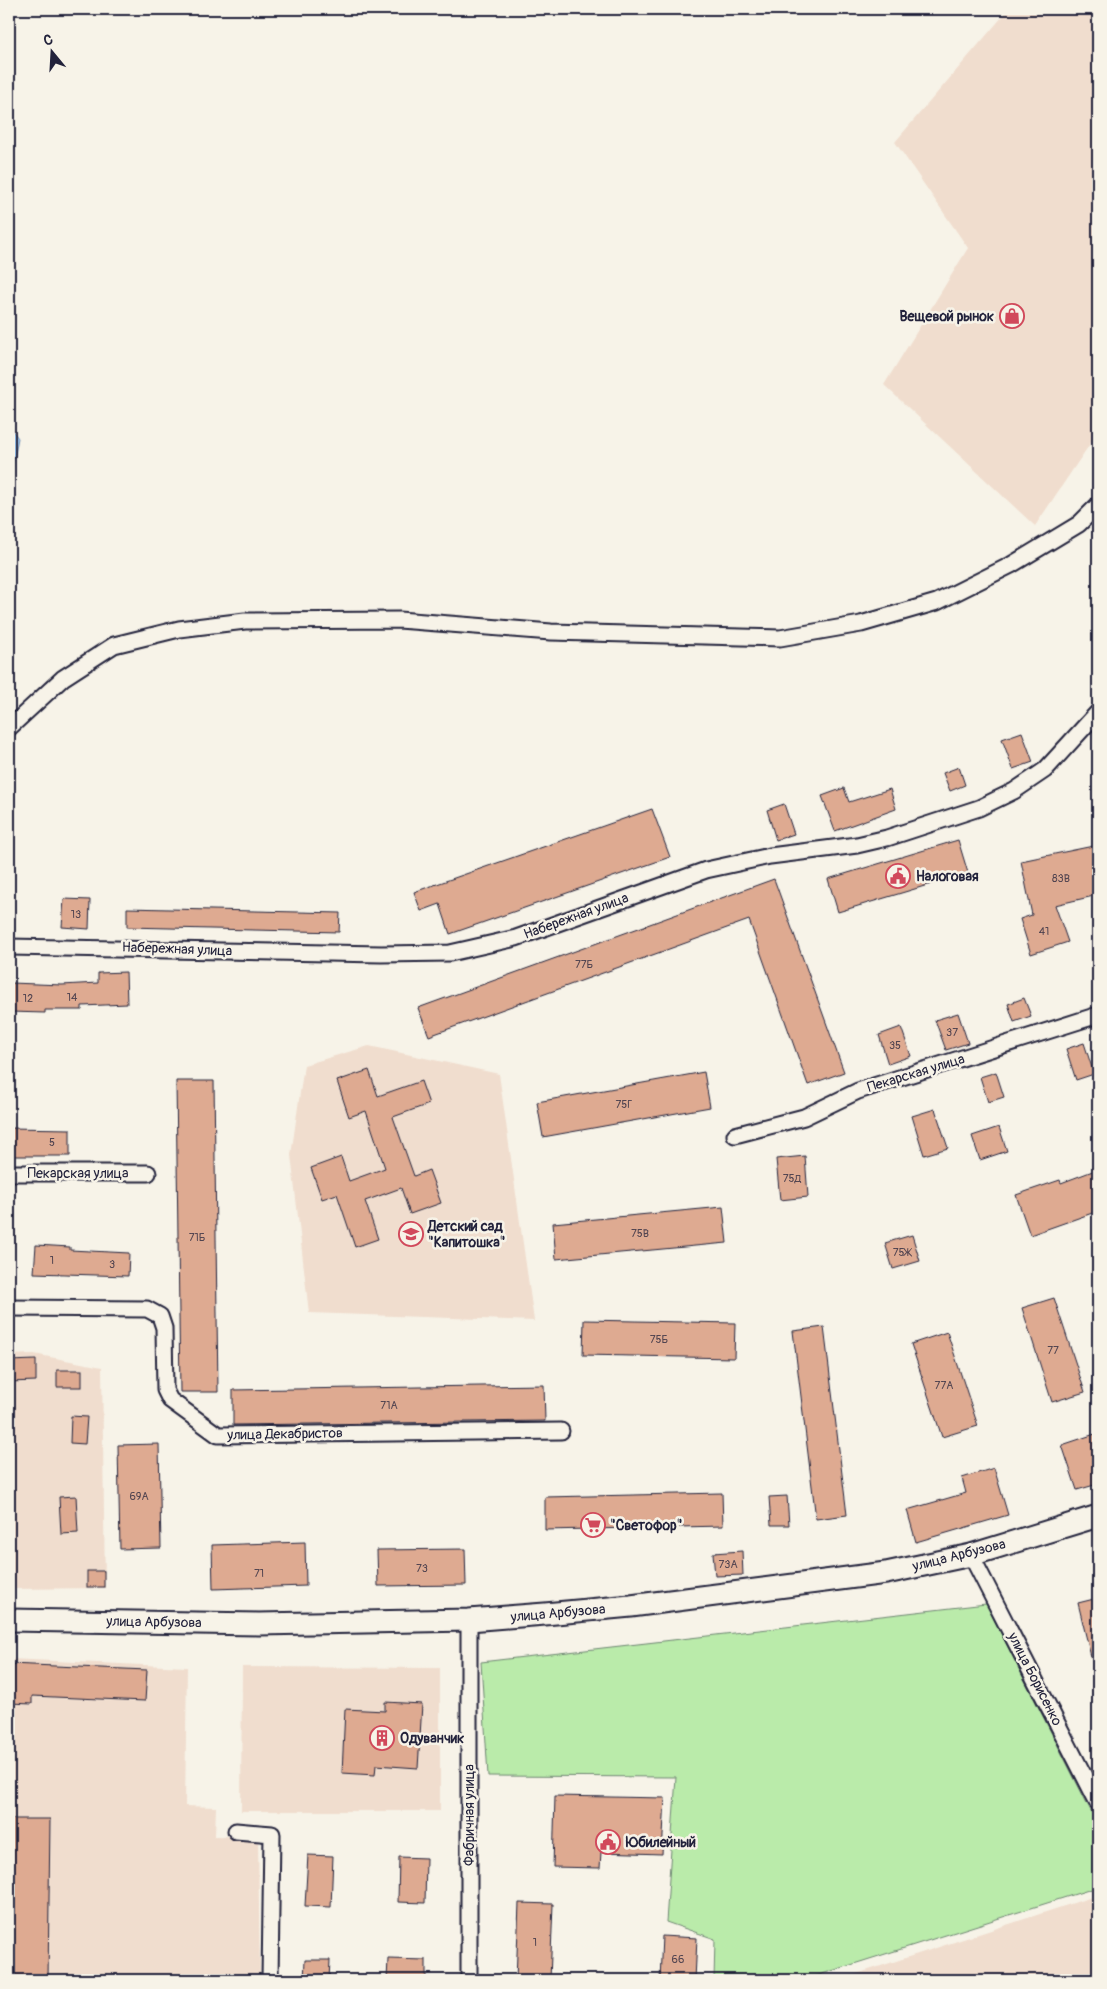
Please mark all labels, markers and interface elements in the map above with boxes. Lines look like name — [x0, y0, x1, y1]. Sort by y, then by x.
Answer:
north arrow — [28, 28, 78, 78]
text: С — [41, 31, 55, 50]
shop icon: Вещевой рынок — [999, 303, 1025, 329]
place label: Вещевой рынок — [899, 308, 994, 325]
public building icon: Налоговая — [885, 863, 911, 889]
place label: Налоговая — [916, 868, 979, 885]
house number: 83В — [1052, 872, 1070, 885]
street label: Набережная улица — [521, 889, 631, 943]
house number: 13 — [71, 908, 81, 921]
house number: 41 — [1039, 925, 1049, 938]
street label: Набережная улица — [122, 939, 232, 959]
house number: 77Б — [575, 958, 593, 971]
house number: 14 — [67, 991, 78, 1004]
house number: 12 — [23, 992, 33, 1005]
house number: 37 — [946, 1026, 958, 1039]
house number: 35 — [889, 1039, 901, 1052]
street label: Пекарская улица — [865, 1050, 967, 1096]
house number: 75Г — [615, 1098, 633, 1111]
house number: 5 — [49, 1136, 55, 1149]
street label: Пекарская улица — [28, 1165, 128, 1182]
house number: 75Д — [783, 1172, 802, 1185]
place label: Детский сад "Капитошка" — [427, 1218, 505, 1251]
school or university icon: Детский сад "Капитошка" — [398, 1221, 424, 1247]
house number: 75В — [631, 1227, 649, 1240]
house number: 71Б — [189, 1231, 205, 1244]
house number: 75Ж — [893, 1246, 913, 1259]
house number: 1 — [50, 1254, 54, 1267]
house number: 3 — [109, 1258, 115, 1271]
house number: 75Б — [650, 1333, 668, 1346]
house number: 77 — [1047, 1344, 1059, 1357]
house number: 77А — [935, 1379, 953, 1392]
house number: 71А — [380, 1399, 398, 1412]
street label: улица Декабристов — [226, 1424, 343, 1444]
house number: 69А — [129, 1490, 149, 1503]
supermarket icon: "Светофор" — [580, 1512, 606, 1538]
place label: "Светофор" — [610, 1517, 682, 1534]
street label: улица Арбузова — [910, 1535, 1007, 1575]
house number: 73А — [718, 1558, 738, 1571]
house number: 73 — [416, 1562, 428, 1575]
house number: 71 — [254, 1567, 264, 1580]
street label: улица Арбузова — [509, 1600, 606, 1626]
street label: улица Арбузова — [105, 1613, 202, 1631]
street label: улица Борисенко — [1004, 1629, 1066, 1729]
building icon: Одуванчик — [369, 1725, 395, 1751]
place label: Одуванчик — [400, 1730, 464, 1747]
street label: Фабричная улица — [461, 1764, 478, 1866]
public building icon: Юбилейный — [595, 1829, 621, 1855]
place label: Юбилейный — [625, 1834, 696, 1851]
house number: 1 — [533, 1936, 537, 1949]
house number: 66 — [672, 1953, 684, 1966]

